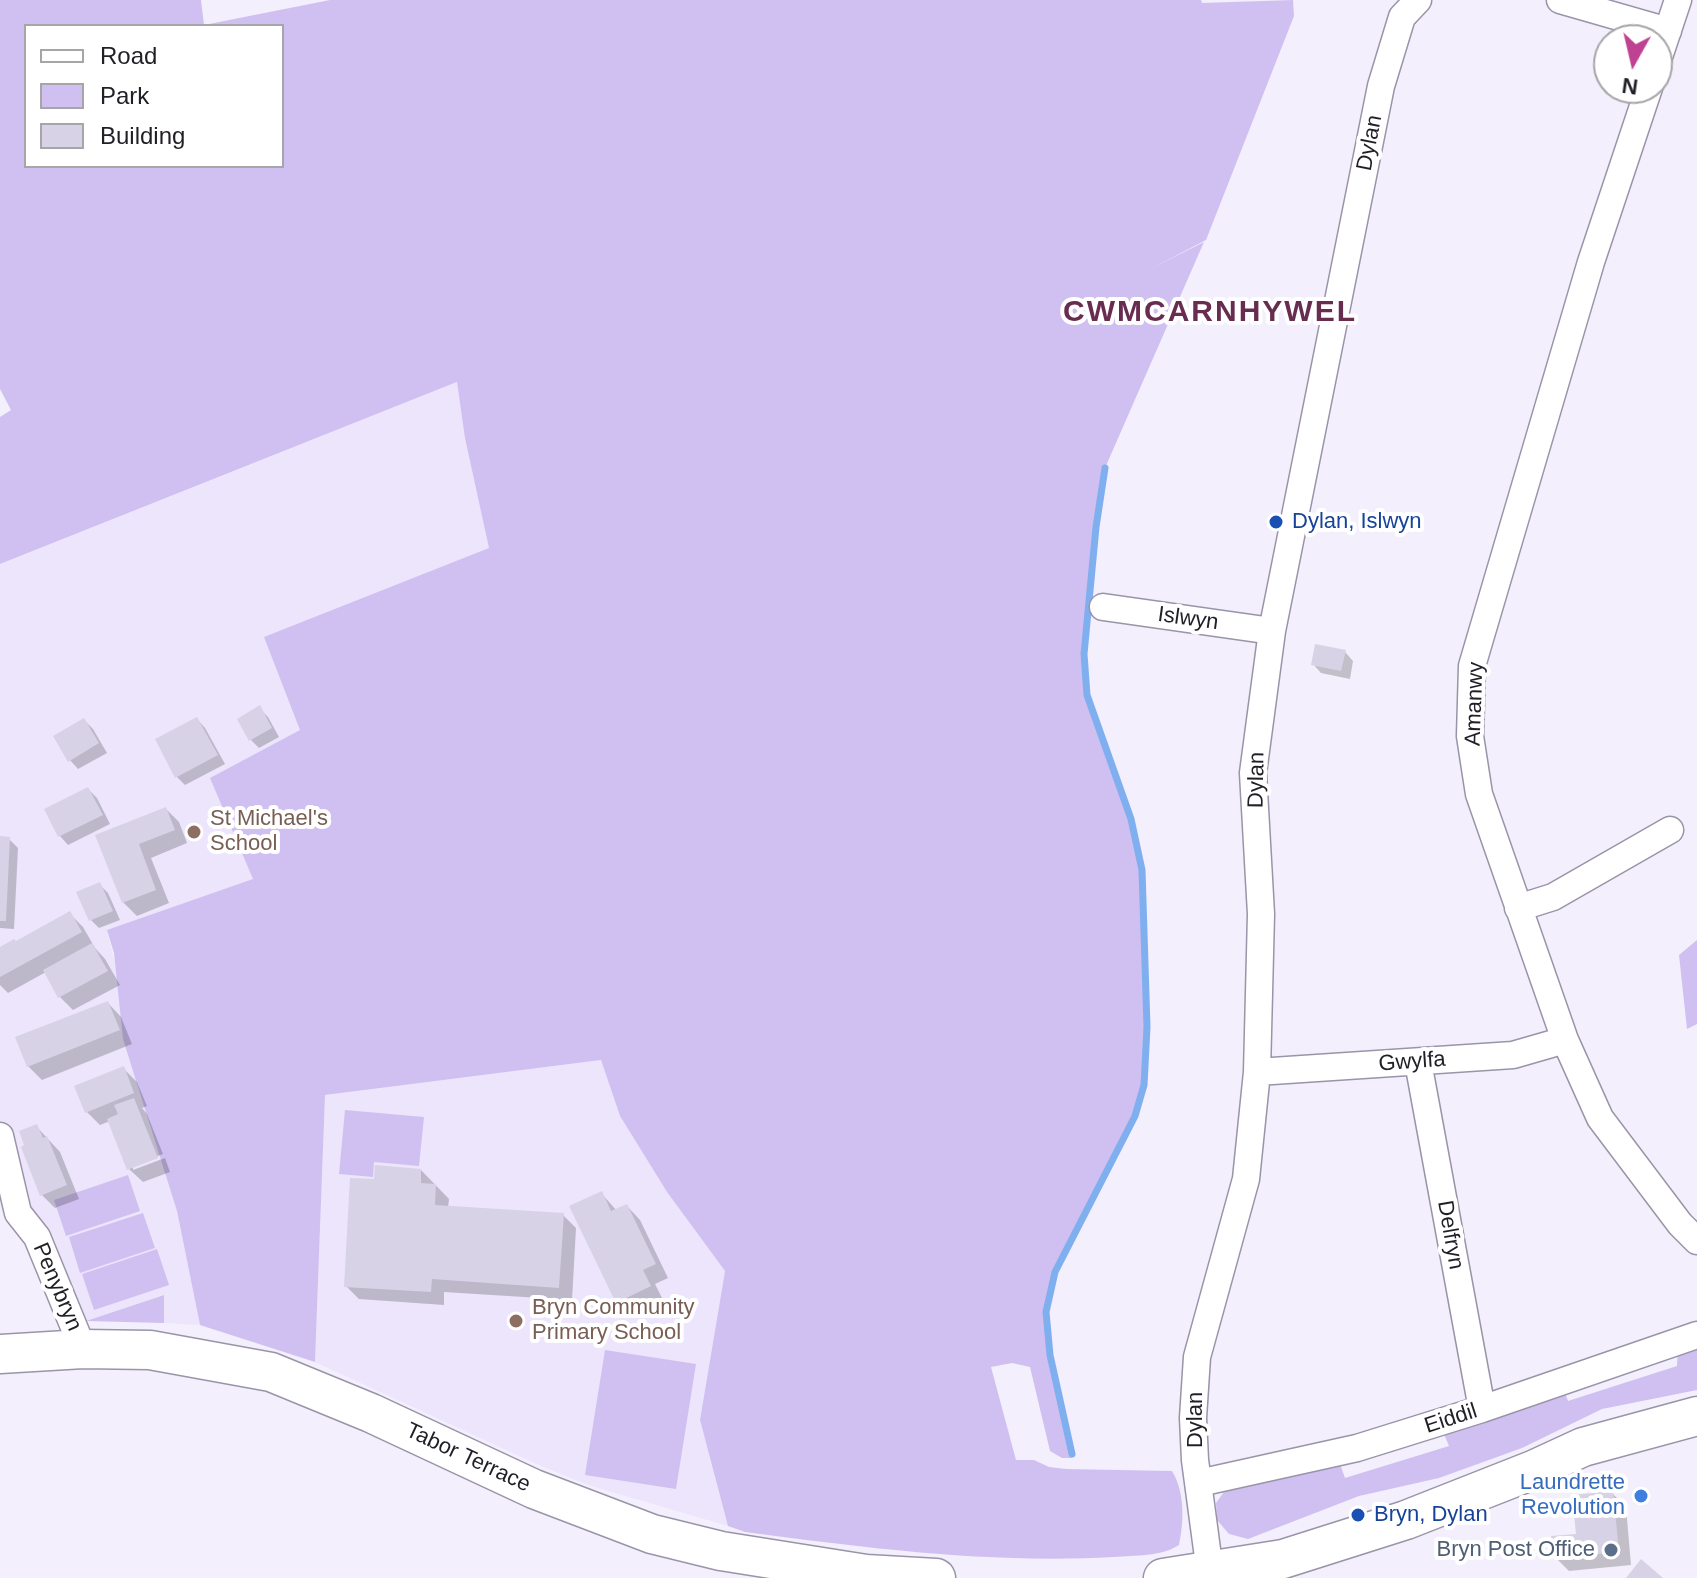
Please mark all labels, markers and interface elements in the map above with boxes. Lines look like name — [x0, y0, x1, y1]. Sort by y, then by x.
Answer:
legend — [24, 24, 284, 168]
north arrow — [1593, 24, 1673, 104]
text: Road — [100, 42, 157, 69]
text: N — [1620, 73, 1639, 100]
text: Park — [100, 82, 149, 109]
street label: Dylan — [1352, 113, 1388, 173]
text: Building — [100, 122, 185, 149]
district label: CWMCARNHYWEL — [1063, 295, 1357, 331]
place label: Dylan, Islwyn — [1292, 509, 1422, 535]
marker: Dylan, Islwyn — [1267, 513, 1285, 531]
street label: Islwyn — [1156, 602, 1220, 636]
street label: Amanwy — [1460, 661, 1490, 747]
street label: Dylan — [1243, 752, 1271, 808]
place label: St Michael's School — [210, 806, 328, 858]
marker: St Michael's School — [185, 823, 203, 841]
street label: Gwylfa — [1378, 1046, 1446, 1078]
street label: Delfryn — [1431, 1198, 1469, 1272]
street label: Penybryn — [27, 1239, 87, 1335]
place label: Bryn Community Primary School — [532, 1295, 695, 1346]
marker: Bryn Community Primary School — [507, 1312, 525, 1330]
street label: Dylan — [1183, 1392, 1209, 1448]
street label: Eiddil — [1421, 1398, 1481, 1440]
street label: Tabor Terrace — [401, 1418, 535, 1498]
place label: Laundrette Revolution — [1520, 1470, 1625, 1522]
marker: Laundrette Revolution — [1632, 1487, 1650, 1505]
place label: Bryn, Dylan — [1374, 1502, 1488, 1528]
marker: Bryn, Dylan — [1349, 1506, 1367, 1524]
place label: Bryn Post Office — [1436, 1537, 1595, 1563]
marker: Bryn Post Office — [1602, 1541, 1620, 1559]

